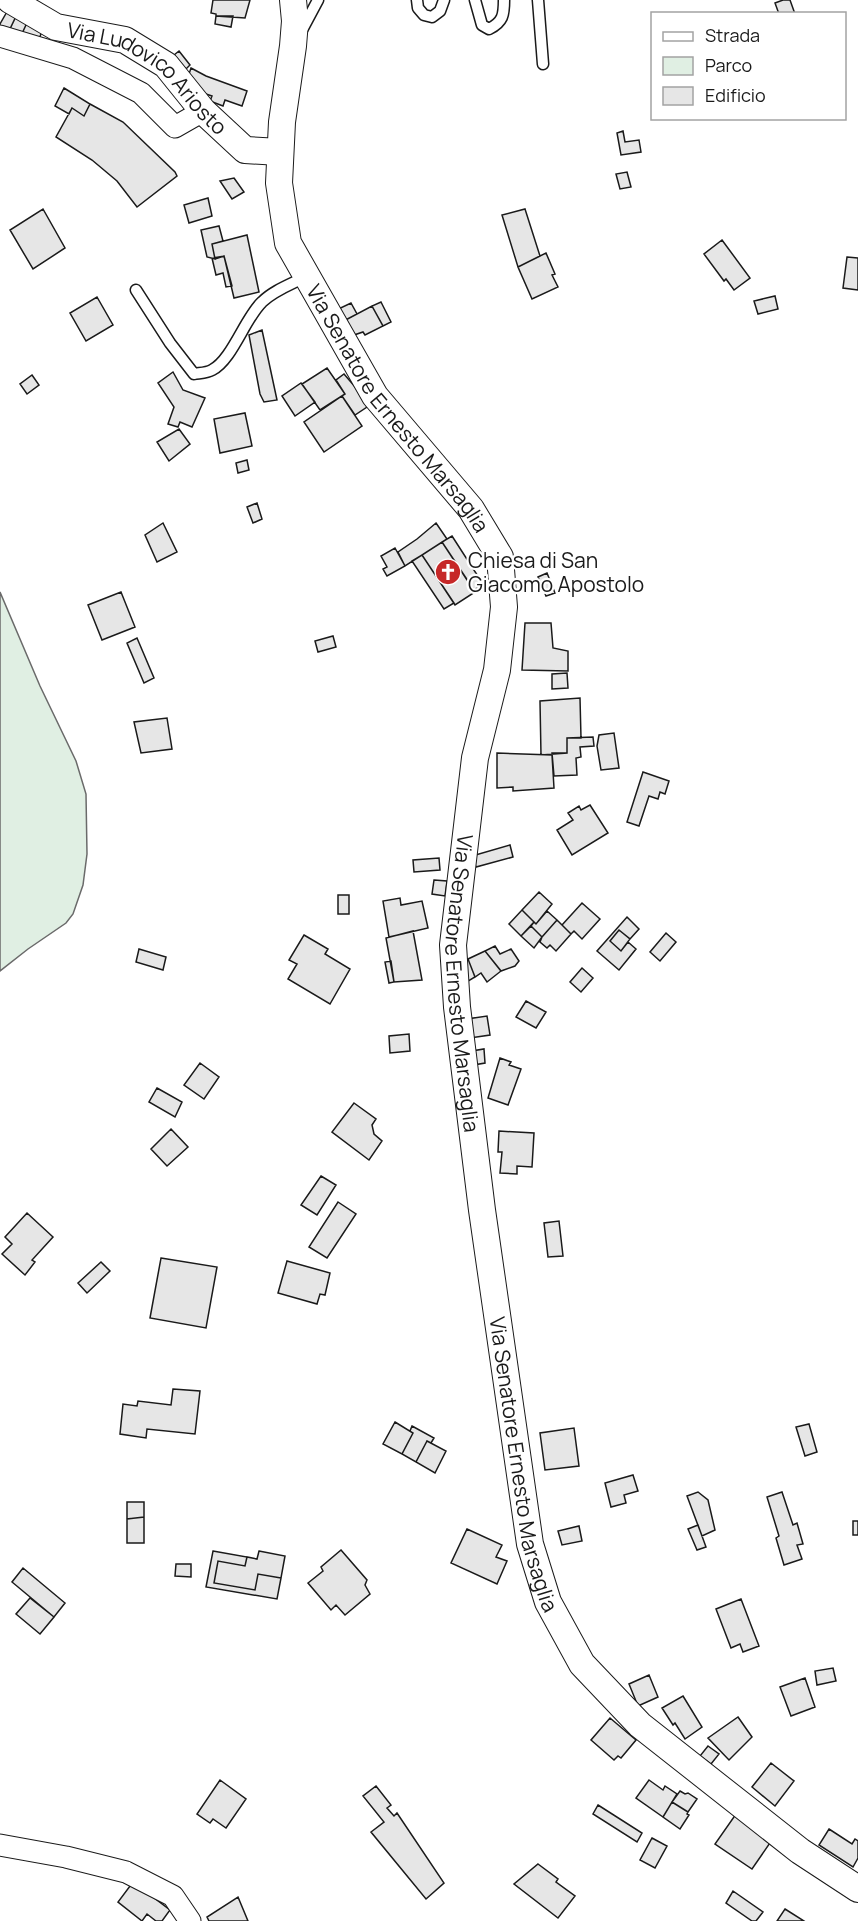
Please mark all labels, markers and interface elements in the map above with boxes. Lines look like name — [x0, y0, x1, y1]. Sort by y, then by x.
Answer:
legend — [651, 12, 846, 120]
street label: Via Ludovico Ariosto — [65, 15, 233, 141]
text: Strada — [705, 23, 760, 47]
text: Parco — [705, 53, 752, 77]
text: Edificio — [705, 83, 766, 107]
street label: Via Senatore Ernesto Marsaglia — [300, 279, 496, 537]
place label: Chiesa di San Giacomo Apostolo — [468, 546, 644, 598]
church icon: Chiesa di San Giacomo Apostolo — [433, 557, 463, 587]
street label: Via Senatore Ernesto Marsaglia — [439, 833, 486, 1134]
street label: Via Senatore Ernesto Marsaglia — [484, 1315, 565, 1617]

